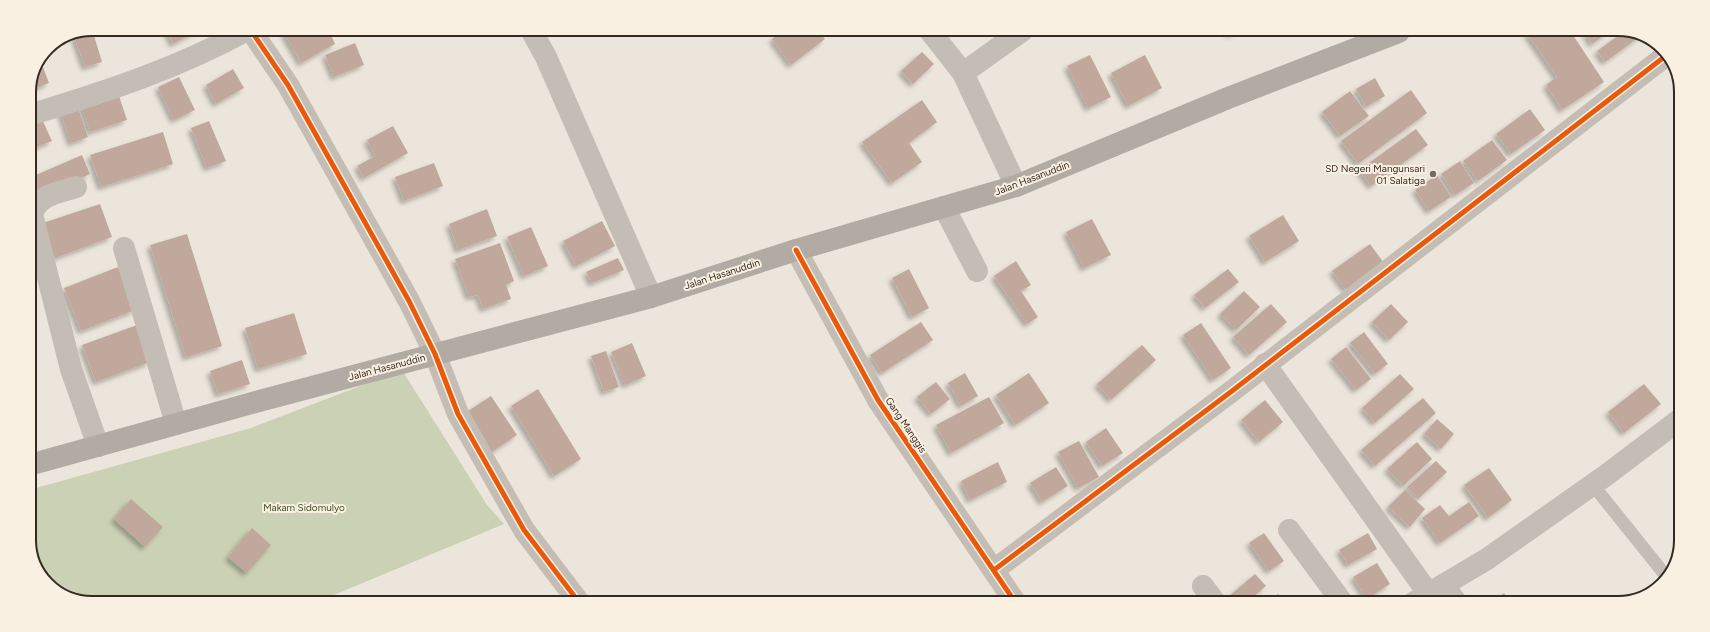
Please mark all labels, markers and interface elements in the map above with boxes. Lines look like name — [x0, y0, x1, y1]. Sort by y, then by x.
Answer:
street label: Jalan Hasanuddin — [993, 158, 1071, 198]
place label: SD Negeri Mangunsari 01 Salatiga — [1325, 162, 1425, 187]
marker: SD Negeri Mangunsari 01 Salatiga — [1428, 169, 1438, 179]
street label: Jalan Hasanuddin — [683, 256, 762, 292]
street label: Jalan Hasanuddin — [347, 350, 427, 383]
street label: Gang Manggis — [883, 395, 930, 456]
park label: Makam Sidomulyo — [263, 501, 345, 514]

